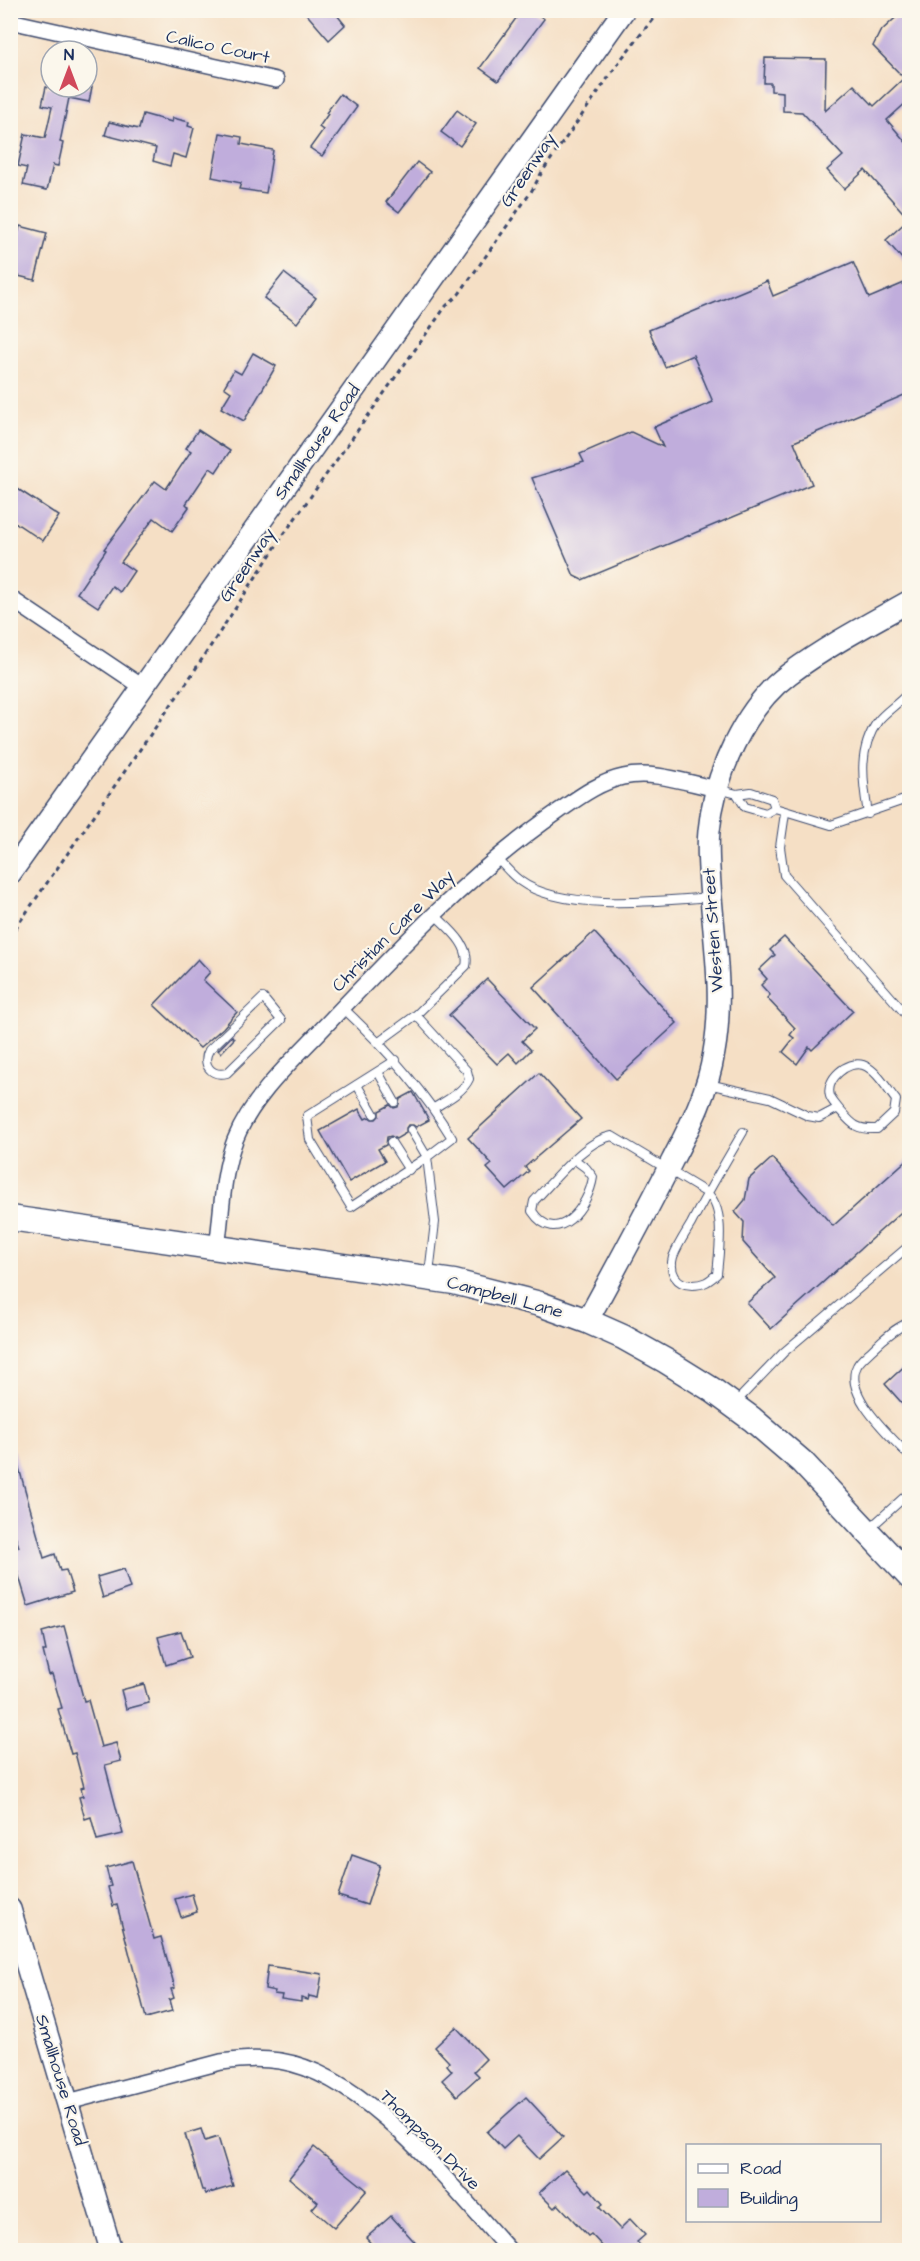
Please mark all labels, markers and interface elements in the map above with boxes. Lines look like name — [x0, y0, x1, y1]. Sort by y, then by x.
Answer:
street label: Calico Court — [164, 24, 273, 70]
north arrow — [39, 39, 99, 99]
text: N — [64, 44, 74, 66]
street label: Greenway — [494, 128, 563, 213]
street label: Smallhouse Road — [268, 379, 366, 505]
street label: Greenway — [213, 523, 282, 608]
street label: Christian Care Way — [326, 864, 460, 998]
street label: Westen Street — [696, 866, 730, 993]
street label: Campbell Lane — [444, 1270, 566, 1325]
street label: Smallhouse Road — [29, 2011, 93, 2149]
street label: Thompson Drive — [374, 2084, 486, 2196]
legend — [686, 2144, 881, 2222]
text: Road — [740, 2156, 781, 2181]
text: Building — [740, 2186, 798, 2212]

